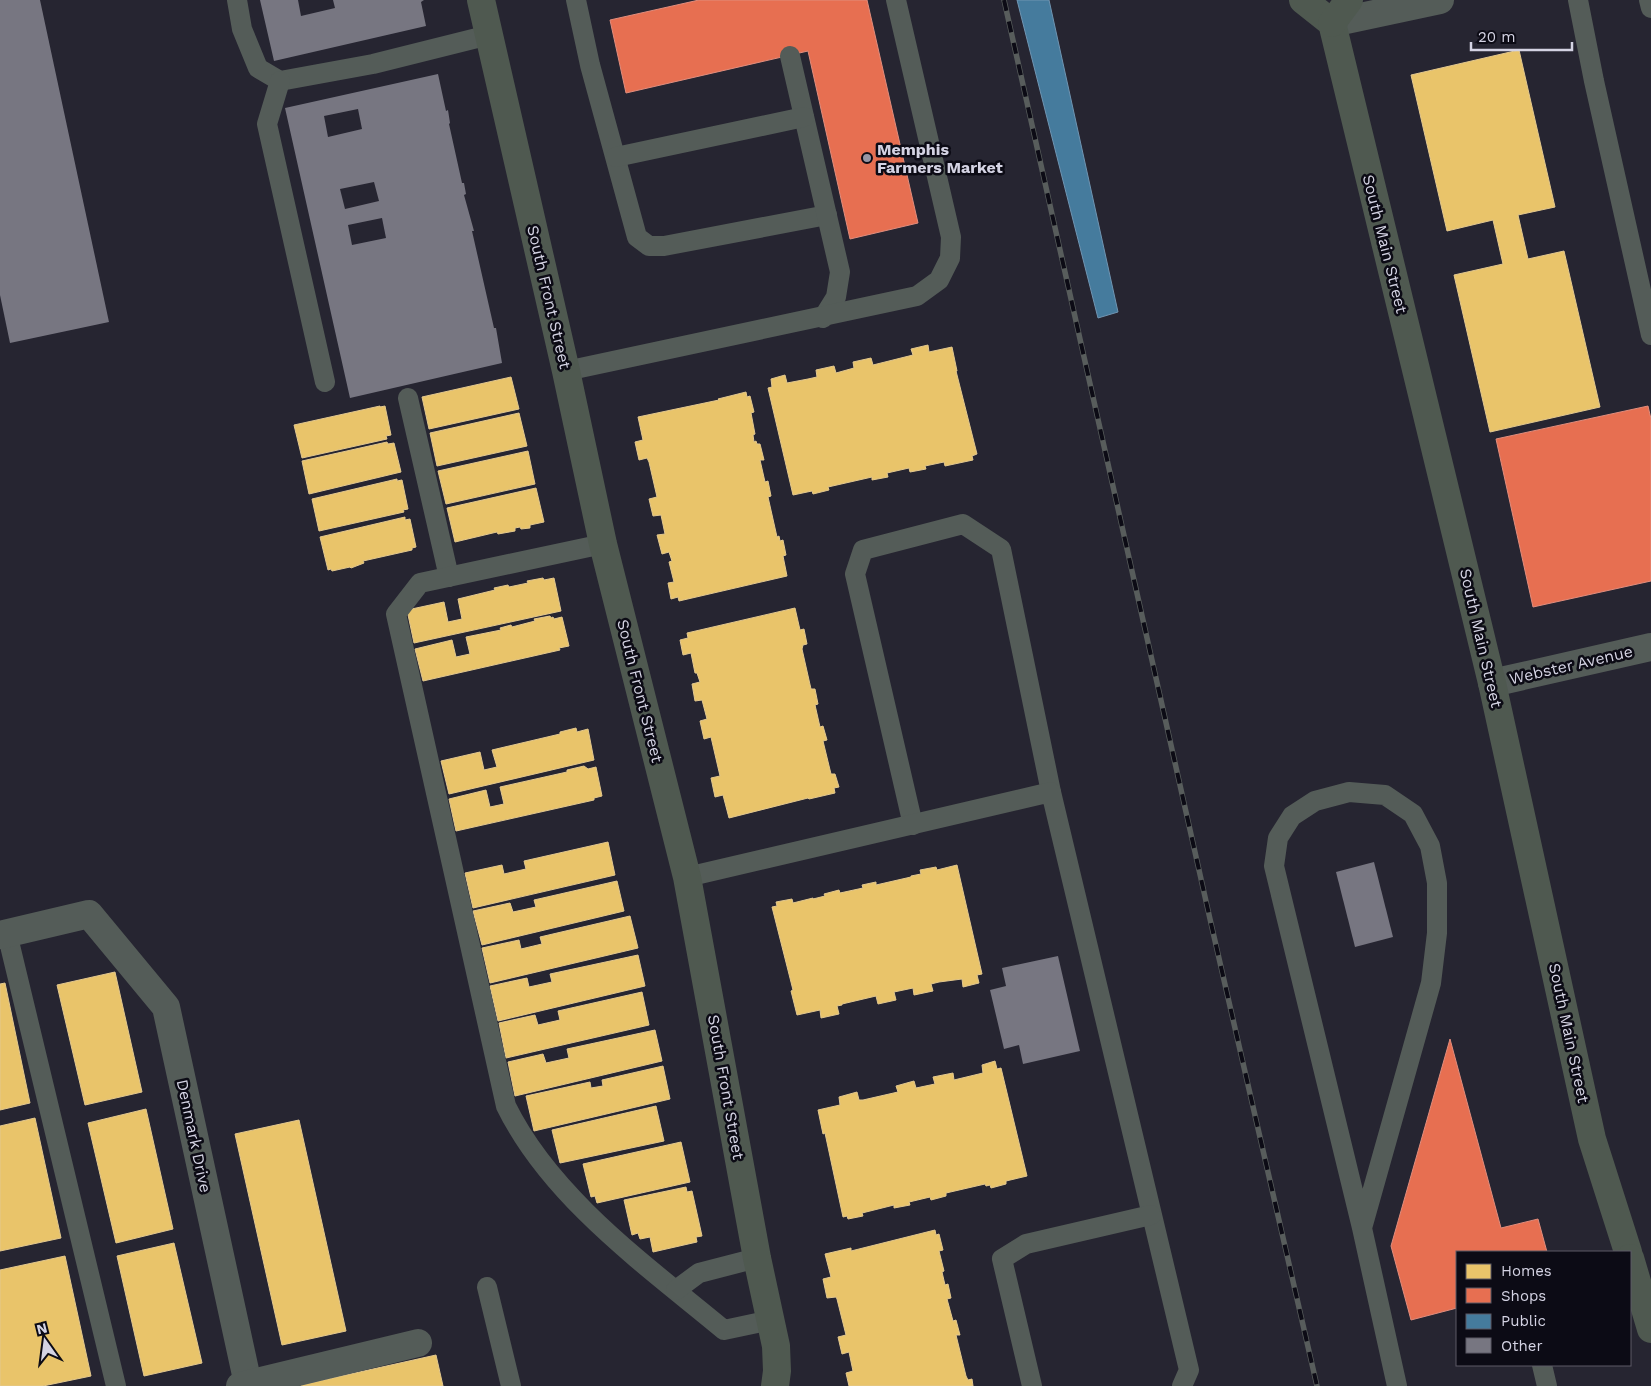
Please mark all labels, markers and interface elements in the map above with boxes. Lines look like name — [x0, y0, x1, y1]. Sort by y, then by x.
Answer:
scale bar — [1471, 20, 1572, 52]
text: 20 m — [1478, 28, 1516, 46]
place label: Memphis Farmers Market — [877, 140, 1003, 177]
marker: Memphis Farmers Market — [861, 152, 873, 164]
street label: South Main Street — [1359, 173, 1411, 316]
street label: South Front Street — [523, 223, 575, 371]
street label: South Main Street — [1456, 567, 1506, 710]
street label: South Front Street — [613, 617, 667, 765]
street label: Webster Avenue — [1507, 642, 1635, 688]
street label: South Main Street — [1545, 961, 1593, 1105]
street label: South Front Street — [704, 1013, 748, 1161]
street label: Denmark Drive — [173, 1078, 215, 1194]
legend — [1456, 1251, 1631, 1366]
text: Homes — [1501, 1262, 1552, 1280]
text: Shops — [1501, 1287, 1546, 1305]
text: Public — [1501, 1312, 1546, 1330]
north arrow — [20, 1316, 70, 1366]
text: N — [35, 1319, 49, 1337]
text: Other — [1501, 1337, 1543, 1355]

